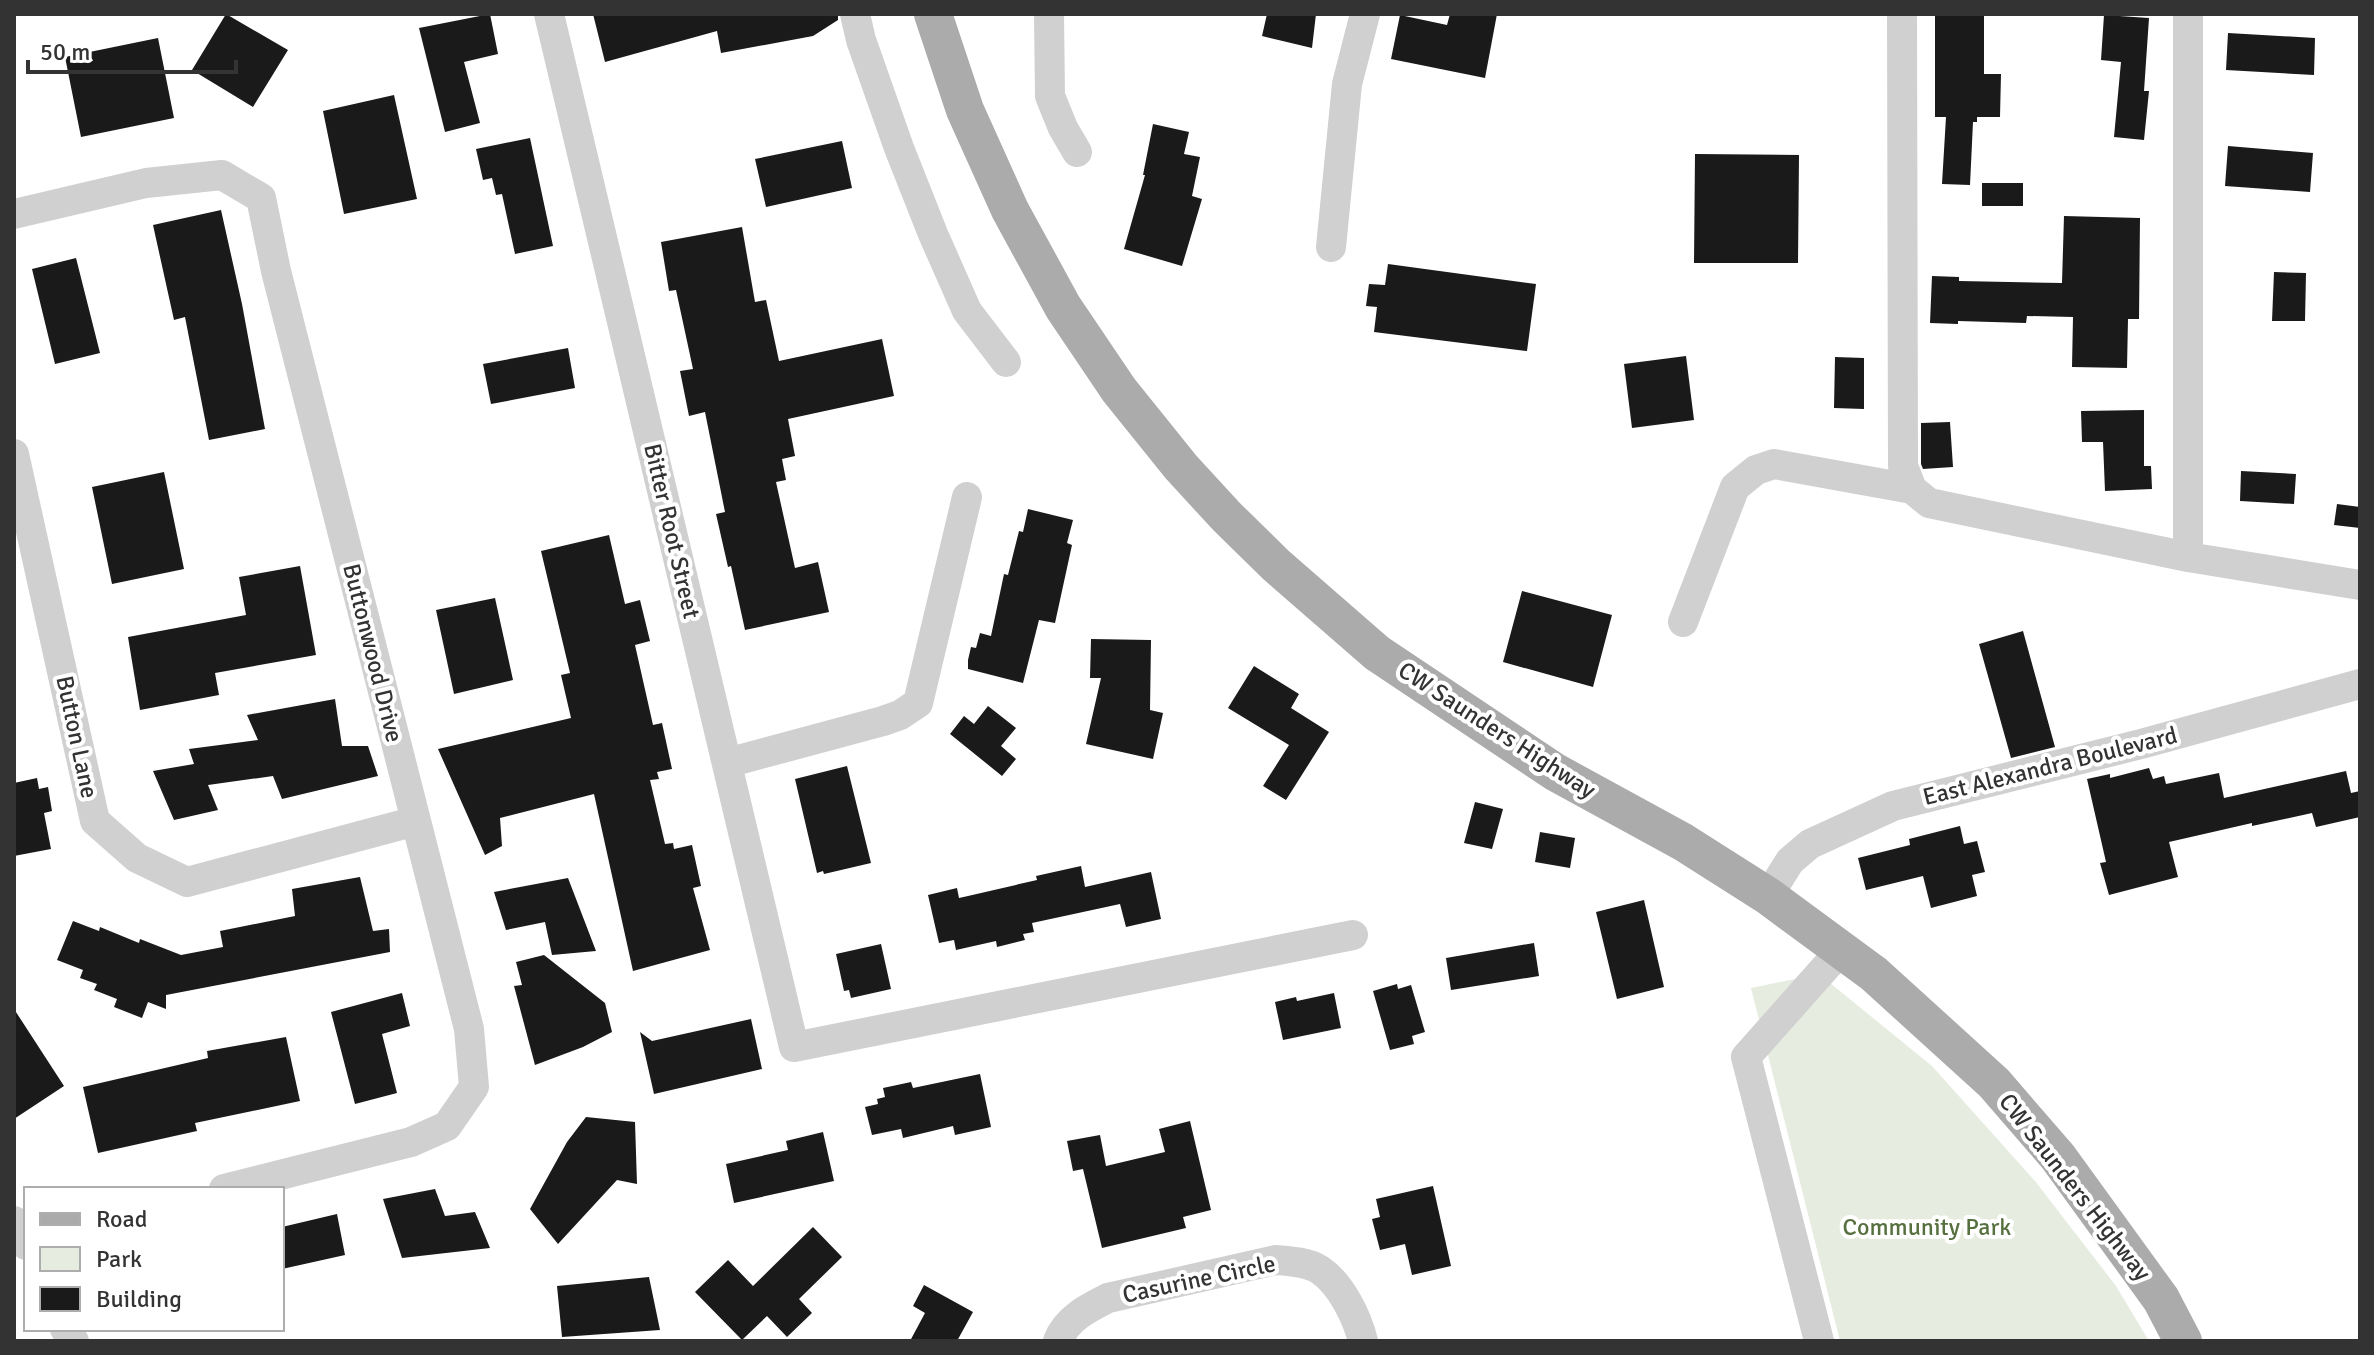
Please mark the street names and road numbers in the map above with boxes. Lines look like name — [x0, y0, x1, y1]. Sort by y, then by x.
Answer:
street label: Bitter Root Street — [637, 441, 707, 621]
street label: Buttonwood Drive — [336, 561, 410, 745]
street label: CW Saunders Highway — [1393, 655, 1601, 805]
street label: Button Lane — [49, 673, 105, 801]
street label: East Alexandra Boulevard — [1920, 720, 2180, 812]
street label: CW Saunders Highway — [1993, 1087, 2157, 1287]
street label: Casurine Circle — [1120, 1248, 1278, 1310]

